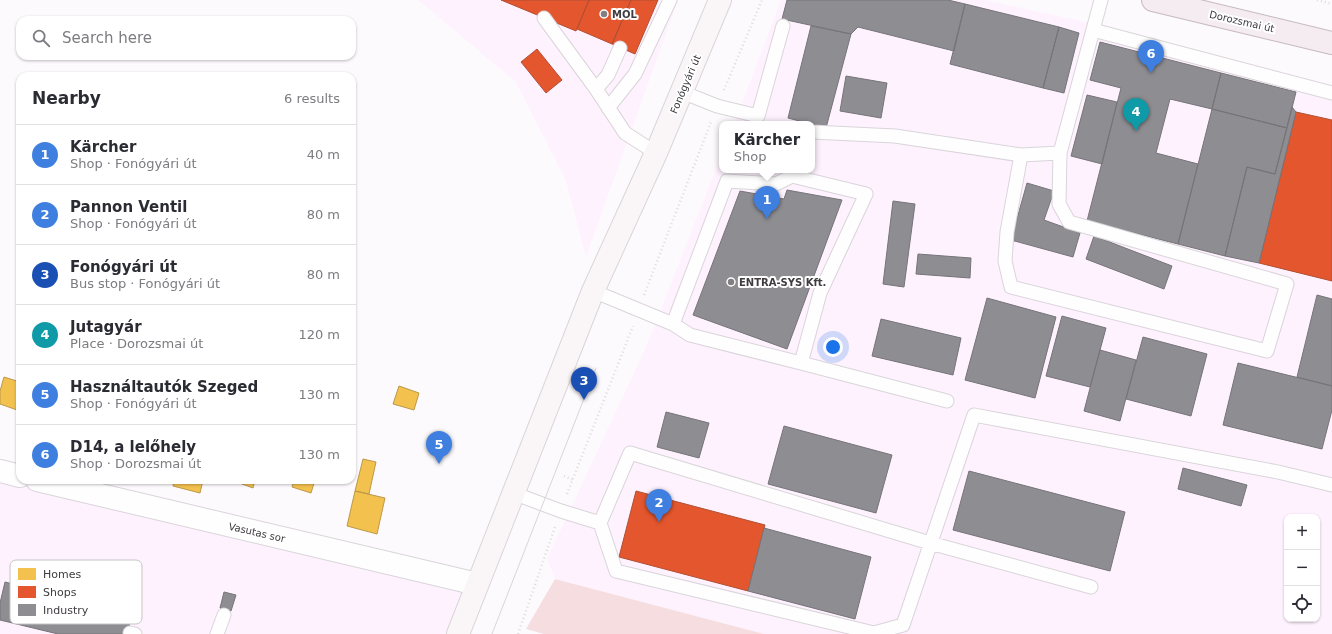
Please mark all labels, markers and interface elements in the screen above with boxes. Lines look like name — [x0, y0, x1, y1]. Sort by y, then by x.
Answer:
marker: MOL — [599, 9, 609, 19]
place label: MOL — [612, 9, 637, 20]
street label: Dorozsmai út — [1208, 9, 1276, 34]
search box — [16, 16, 356, 60]
icon: search — [30, 27, 52, 49]
text: Search here — [62, 29, 152, 47]
pin: 6 — [1138, 40, 1164, 73]
street label: Fonógyári út — [668, 53, 703, 115]
text: Nearby — [32, 88, 101, 108]
text: 6 results — [284, 91, 340, 106]
pin: 4 — [1123, 98, 1149, 131]
popup — [719, 121, 815, 173]
text: Kärcher — [734, 131, 800, 149]
text: Kärcher — [70, 138, 136, 156]
text: 1 — [40, 147, 50, 162]
text: 40 m — [307, 147, 340, 162]
text: Shop — [734, 149, 767, 164]
text: Shop · Fonógyári út — [70, 156, 197, 171]
pin: 1 — [754, 186, 780, 219]
text: Pannon Ventil — [70, 198, 187, 216]
text: 2 — [40, 207, 50, 222]
text: 80 m — [307, 207, 340, 222]
text: Shop · Fonógyári út — [70, 216, 197, 231]
text: Fonógyári út — [70, 258, 177, 276]
text: 3 — [40, 267, 50, 282]
text: 80 m — [307, 267, 340, 282]
text: Bus stop · Fonógyári út — [70, 276, 220, 291]
marker: ENTRA-SYS Kft. — [726, 277, 736, 287]
place label: ENTRA-SYS Kft. — [739, 277, 826, 288]
text: Jutagyár — [70, 318, 142, 336]
text: 4 — [40, 327, 50, 342]
text: 120 m — [298, 327, 340, 342]
text: Place · Dorozsmai út — [70, 336, 203, 351]
your location — [823, 337, 843, 357]
pin: 3 — [571, 367, 597, 400]
text: Használtautók Szeged — [70, 378, 258, 396]
text: 5 — [40, 387, 50, 402]
text: 130 m — [298, 387, 340, 402]
text: Shop · Fonógyári út — [70, 396, 197, 411]
pin: 5 — [426, 431, 452, 464]
text: D14, a lelőhely — [70, 438, 196, 456]
text: 6 — [40, 447, 50, 462]
text: 130 m — [298, 447, 340, 462]
text: Shop · Dorozsmai út — [70, 456, 201, 471]
pin: 2 — [646, 489, 672, 522]
map controls — [1284, 514, 1320, 622]
button: + — [1284, 514, 1320, 550]
street label: Vasutas sor — [228, 521, 287, 545]
button: − — [1284, 550, 1320, 586]
legend — [10, 560, 142, 624]
text: Homes — [43, 568, 81, 581]
text: Shops — [43, 586, 77, 599]
button: locate — [1284, 586, 1320, 622]
text: Industry — [43, 604, 89, 617]

